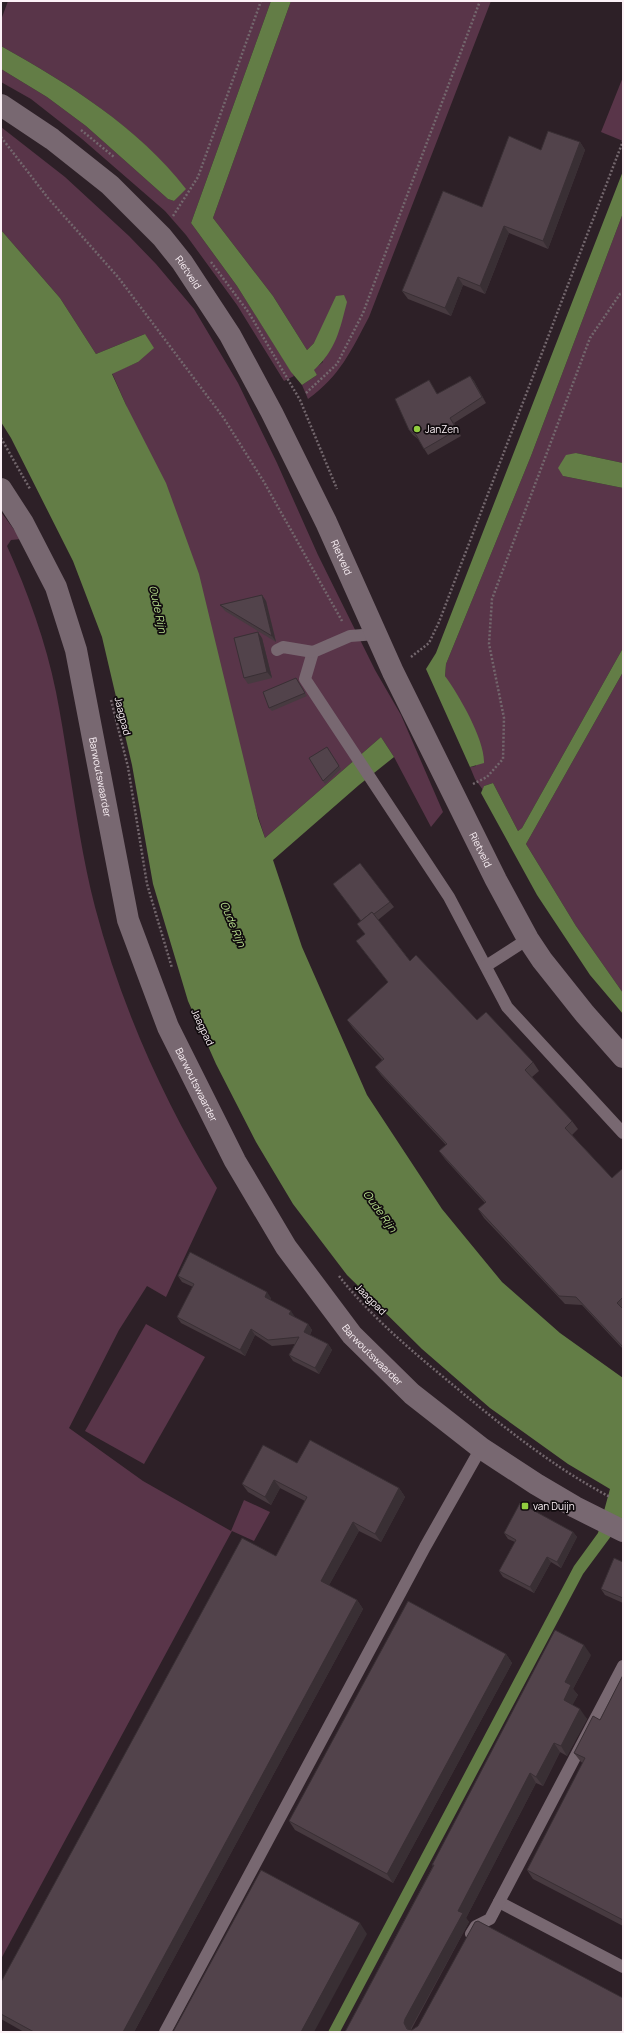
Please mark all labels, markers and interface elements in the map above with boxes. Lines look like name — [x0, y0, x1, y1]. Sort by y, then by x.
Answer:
street label: Rietveld — [172, 252, 205, 292]
place label: JanZen — [425, 422, 459, 436]
marker: JanZen — [412, 424, 422, 434]
street label: Rietveld — [328, 537, 356, 577]
water label: Oude Rijn — [146, 584, 171, 635]
street label: Jaagpad — [111, 695, 135, 737]
street label: Barwoutswaarder — [86, 736, 115, 819]
street label: Rietveld — [466, 830, 496, 870]
water label: Oude Rijn — [217, 899, 250, 949]
street label: Jaagpad — [188, 1006, 218, 1048]
street label: Barwoutswaarder — [172, 1045, 221, 1124]
water label: Oude Rijn — [360, 1187, 401, 1235]
street label: Jaagpad — [352, 1280, 390, 1318]
street label: Barwoutswaarder — [339, 1321, 406, 1389]
place label: van Duijn — [533, 1499, 575, 1513]
marker: van Duijn — [520, 1501, 530, 1511]

